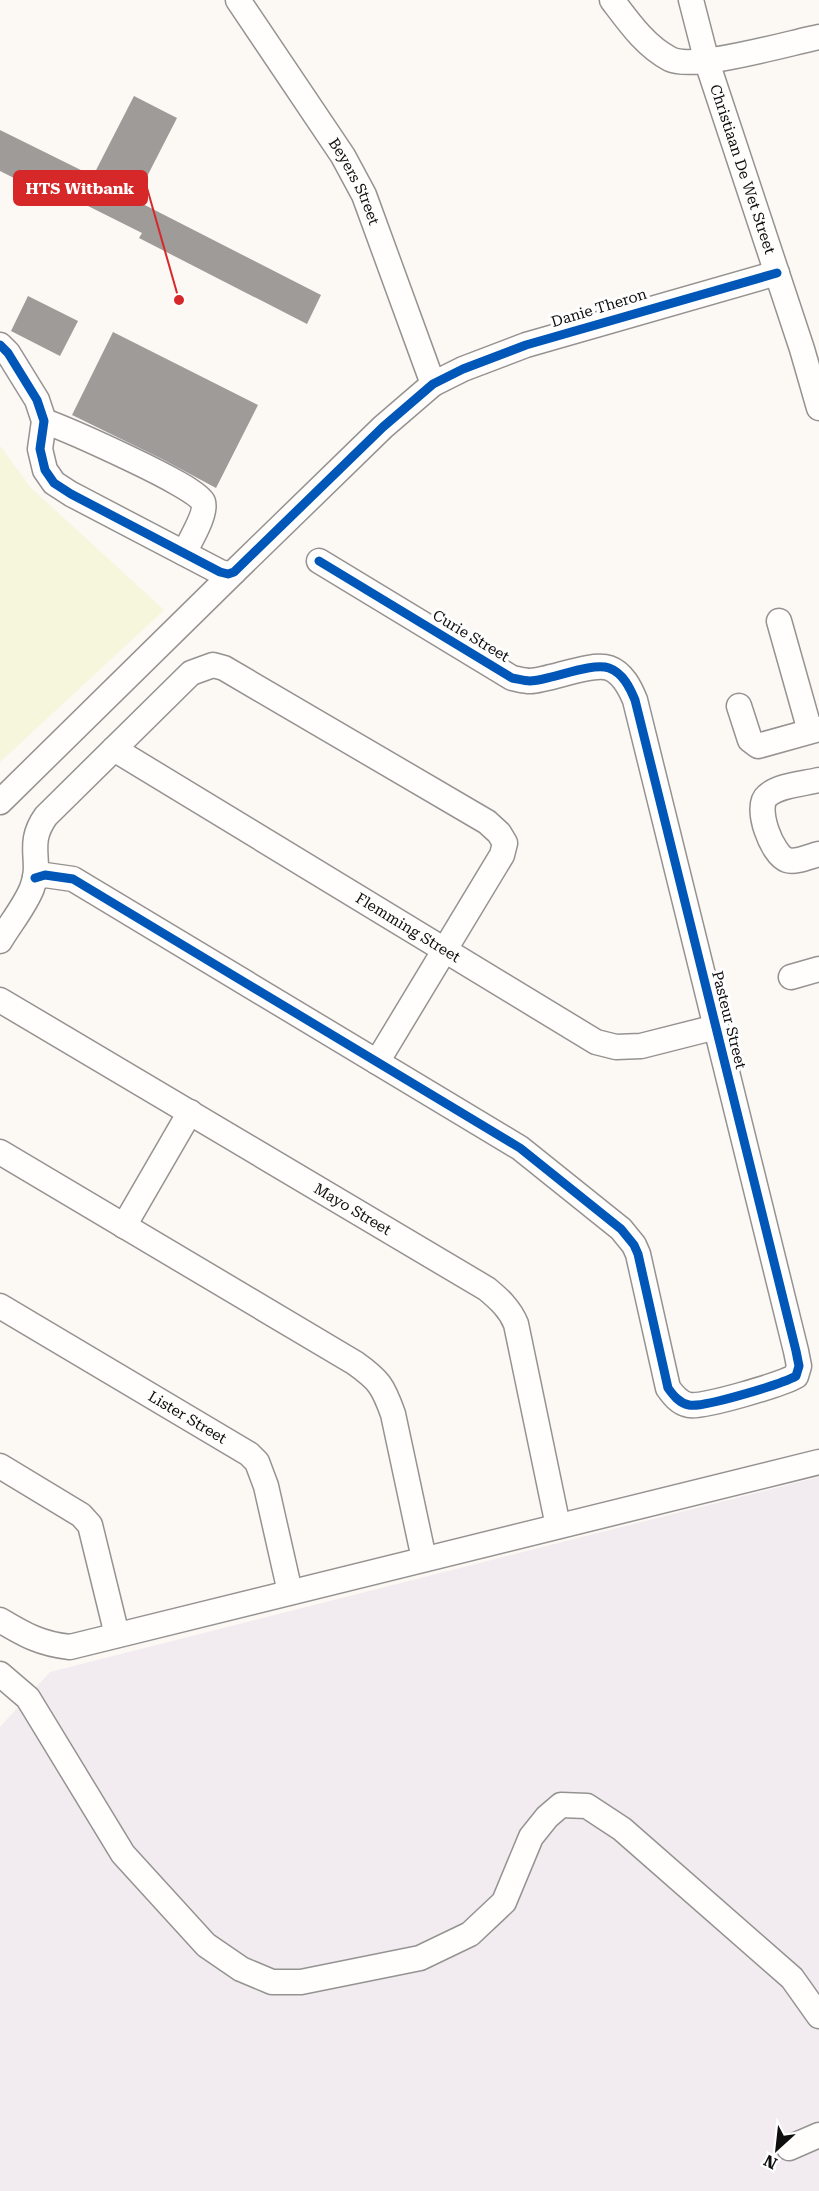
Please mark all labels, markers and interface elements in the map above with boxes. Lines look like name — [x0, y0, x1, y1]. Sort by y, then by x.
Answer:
street label: Christiaan De Wet Street — [706, 82, 779, 257]
street label: Beyers Street — [325, 135, 383, 228]
callout: HTS Witbank — [14, 171, 147, 205]
text: HTS Witbank — [26, 179, 134, 198]
street label: Danie Theron — [549, 285, 649, 331]
street label: Curie Street — [429, 606, 513, 666]
street label: Flemming Street — [352, 889, 464, 967]
street label: Pasteur Street — [708, 969, 750, 1071]
street label: Mayo Street — [311, 1179, 395, 1239]
street label: Lister Street — [145, 1387, 230, 1448]
north arrow — [747, 2119, 807, 2179]
text: N — [761, 2151, 780, 2173]

